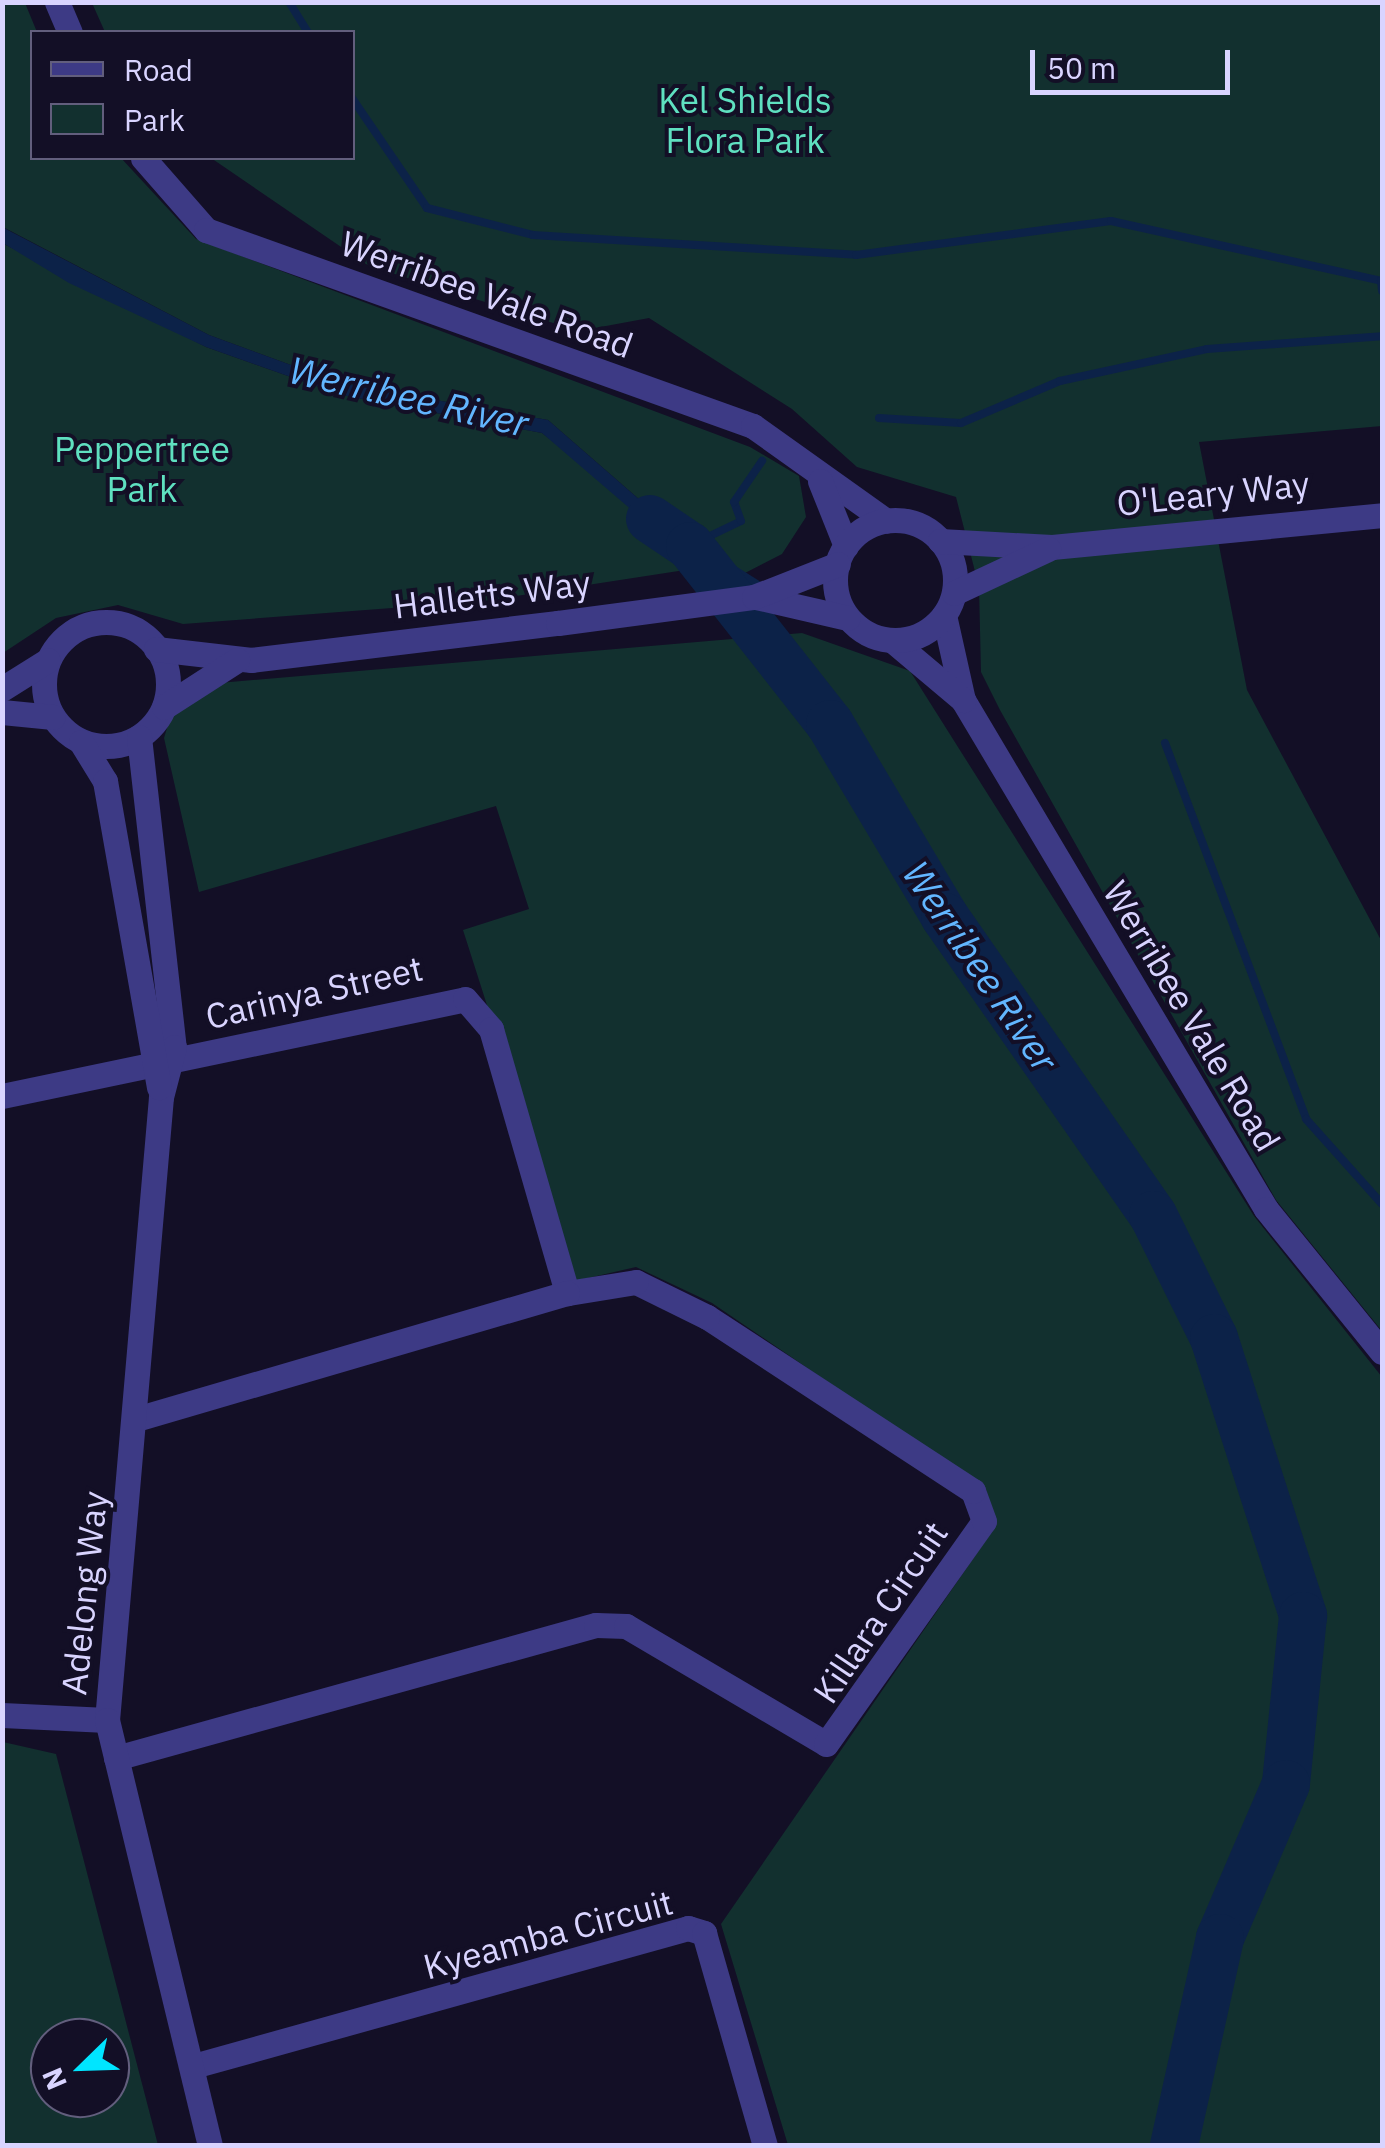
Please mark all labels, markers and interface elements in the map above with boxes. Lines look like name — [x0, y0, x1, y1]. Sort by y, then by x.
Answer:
legend — [30, 30, 355, 160]
scale bar — [1035, 30, 1235, 92]
text: 50 m — [1047, 48, 1116, 87]
text: Road — [124, 50, 193, 89]
park label: Kel Shields Flora Park — [658, 79, 832, 161]
text: Park — [124, 100, 185, 139]
street label: Werribee Vale Road — [335, 222, 639, 366]
water label: Werribee River — [285, 346, 533, 446]
park label: Peppertree Park — [54, 428, 230, 510]
street label: O'Leary Way — [1114, 462, 1312, 524]
street label: Halletts Way — [391, 561, 593, 627]
water label: Werribee River — [894, 852, 1068, 1080]
street label: Werribee Vale Road — [1095, 873, 1289, 1159]
street label: Carinya Street — [201, 947, 427, 1037]
street label: Adelong Way — [52, 1489, 116, 1697]
street label: Killara Circuit — [804, 1513, 956, 1711]
street label: Kyeamba Circuit — [419, 1881, 677, 1987]
north arrow — [30, 2018, 130, 2118]
text: N — [33, 2063, 75, 2096]

